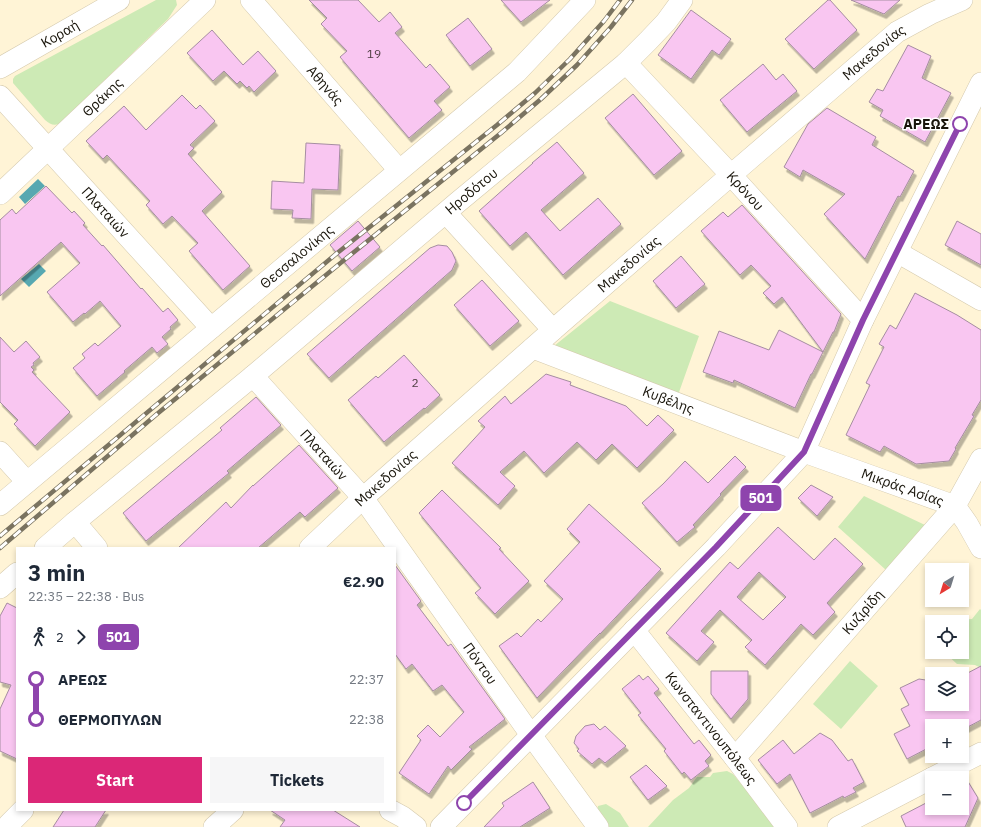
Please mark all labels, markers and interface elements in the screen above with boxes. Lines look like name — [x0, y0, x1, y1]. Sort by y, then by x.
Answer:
street label: Κοραή — [38, 16, 82, 52]
street label: Μακεδονίας — [839, 20, 909, 84]
house number: 19 — [367, 46, 381, 61]
street label: Αθηνάς — [303, 62, 348, 109]
street label: Θράκης — [78, 74, 127, 120]
place label: ΑΡΕΩΣ — [903, 115, 949, 133]
marker: ΑΡΕΩΣ — [952, 116, 968, 132]
street label: Ηροδότου — [441, 164, 501, 218]
street label: Κρόνου — [723, 167, 768, 214]
street label: Πλαταιών — [78, 183, 133, 241]
street label: Θεσσαλονίκης — [256, 220, 337, 293]
street label: Μακεδονίας — [594, 232, 664, 296]
house number: 2 — [411, 375, 419, 390]
street label: Κυβέλης — [640, 382, 697, 418]
street label: Πλαταιών — [296, 425, 352, 484]
street label: Μακεδονίας — [351, 445, 421, 510]
street label: Μικράς Ασίας — [859, 464, 947, 510]
line badge: 501 — [738, 485, 784, 511]
text: 501 — [748, 489, 774, 507]
text: 3 min — [28, 558, 85, 587]
north arrow — [925, 563, 969, 607]
map controls — [925, 563, 969, 815]
text: €2.90 — [343, 572, 384, 591]
street label: Κυζιρίδη — [838, 586, 887, 638]
text: 22:35 – 22:38 · Bus — [28, 588, 144, 605]
button: locate — [925, 615, 969, 659]
icon: walk — [28, 626, 50, 648]
icon: forward — [70, 626, 92, 648]
text: 501 — [106, 628, 131, 646]
text: 2 — [56, 629, 64, 646]
street label: Πόντου — [459, 639, 501, 688]
button: layers — [925, 667, 969, 711]
street label: Κωνσταντινουπόλεως — [661, 668, 761, 789]
text: ΑΡΕΩΣ — [58, 670, 107, 689]
text: 22:37 — [349, 671, 384, 688]
text: ΘΕΡΜΟΠΥΛΩΝ — [58, 710, 162, 729]
text: 22:38 — [349, 711, 384, 728]
button: + — [925, 719, 969, 763]
button: Start — [28, 757, 202, 803]
button: Tickets — [210, 757, 384, 803]
button: − — [925, 771, 969, 815]
unlabelled marker — [456, 795, 472, 811]

